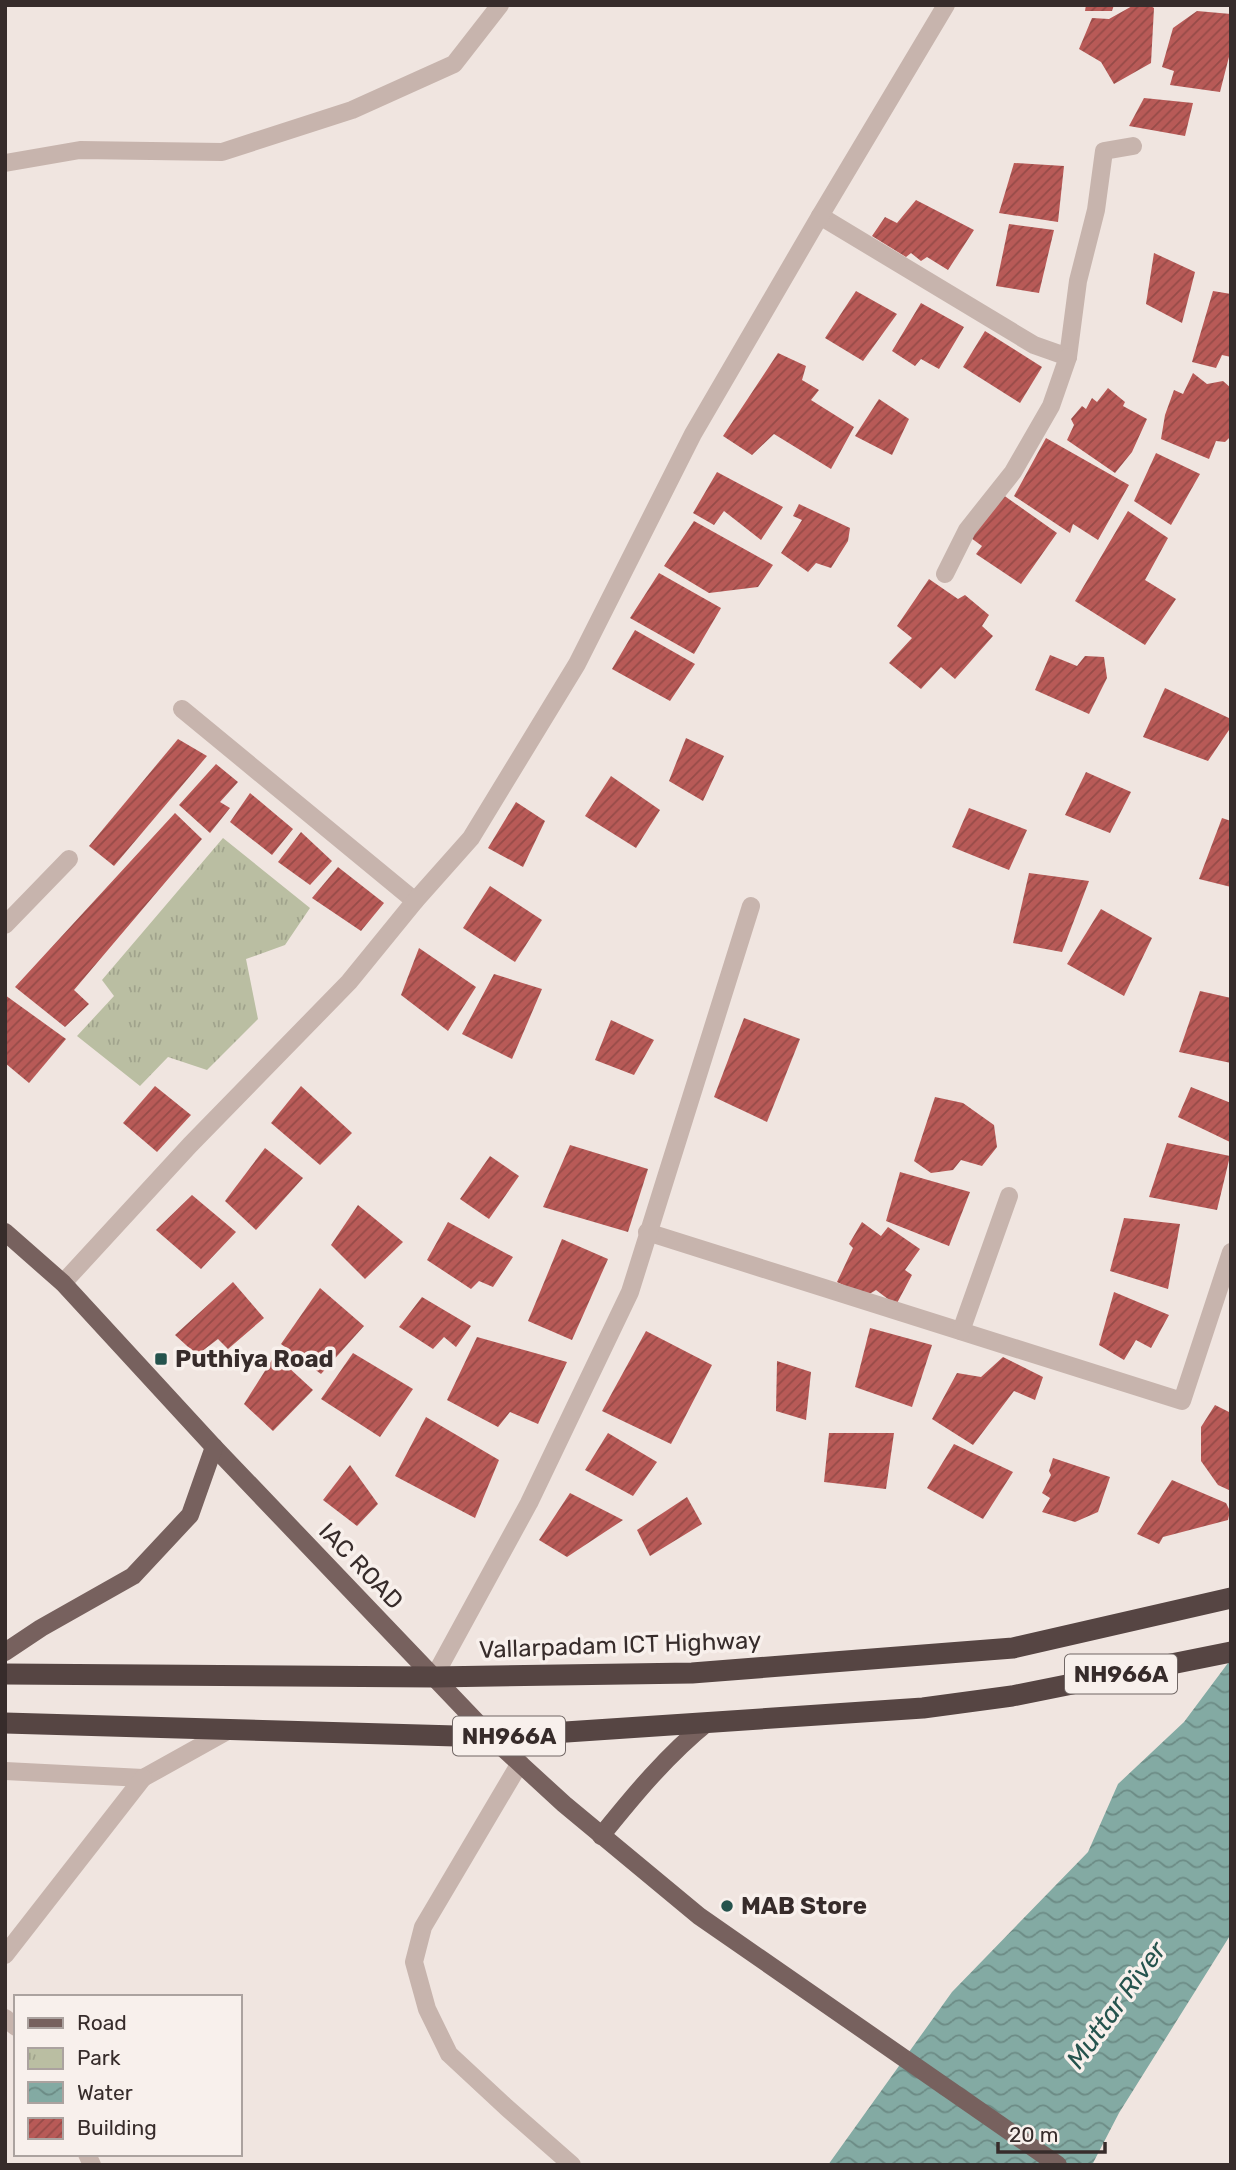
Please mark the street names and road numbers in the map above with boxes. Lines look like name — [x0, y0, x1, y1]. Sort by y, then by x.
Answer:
street label: IAC ROAD — [313, 1517, 409, 1615]
street label: Vallarpadam ICT Highway — [478, 1626, 762, 1664]
road number: NH966A — [1065, 1654, 1177, 1694]
road number: NH966A — [453, 1716, 565, 1756]

